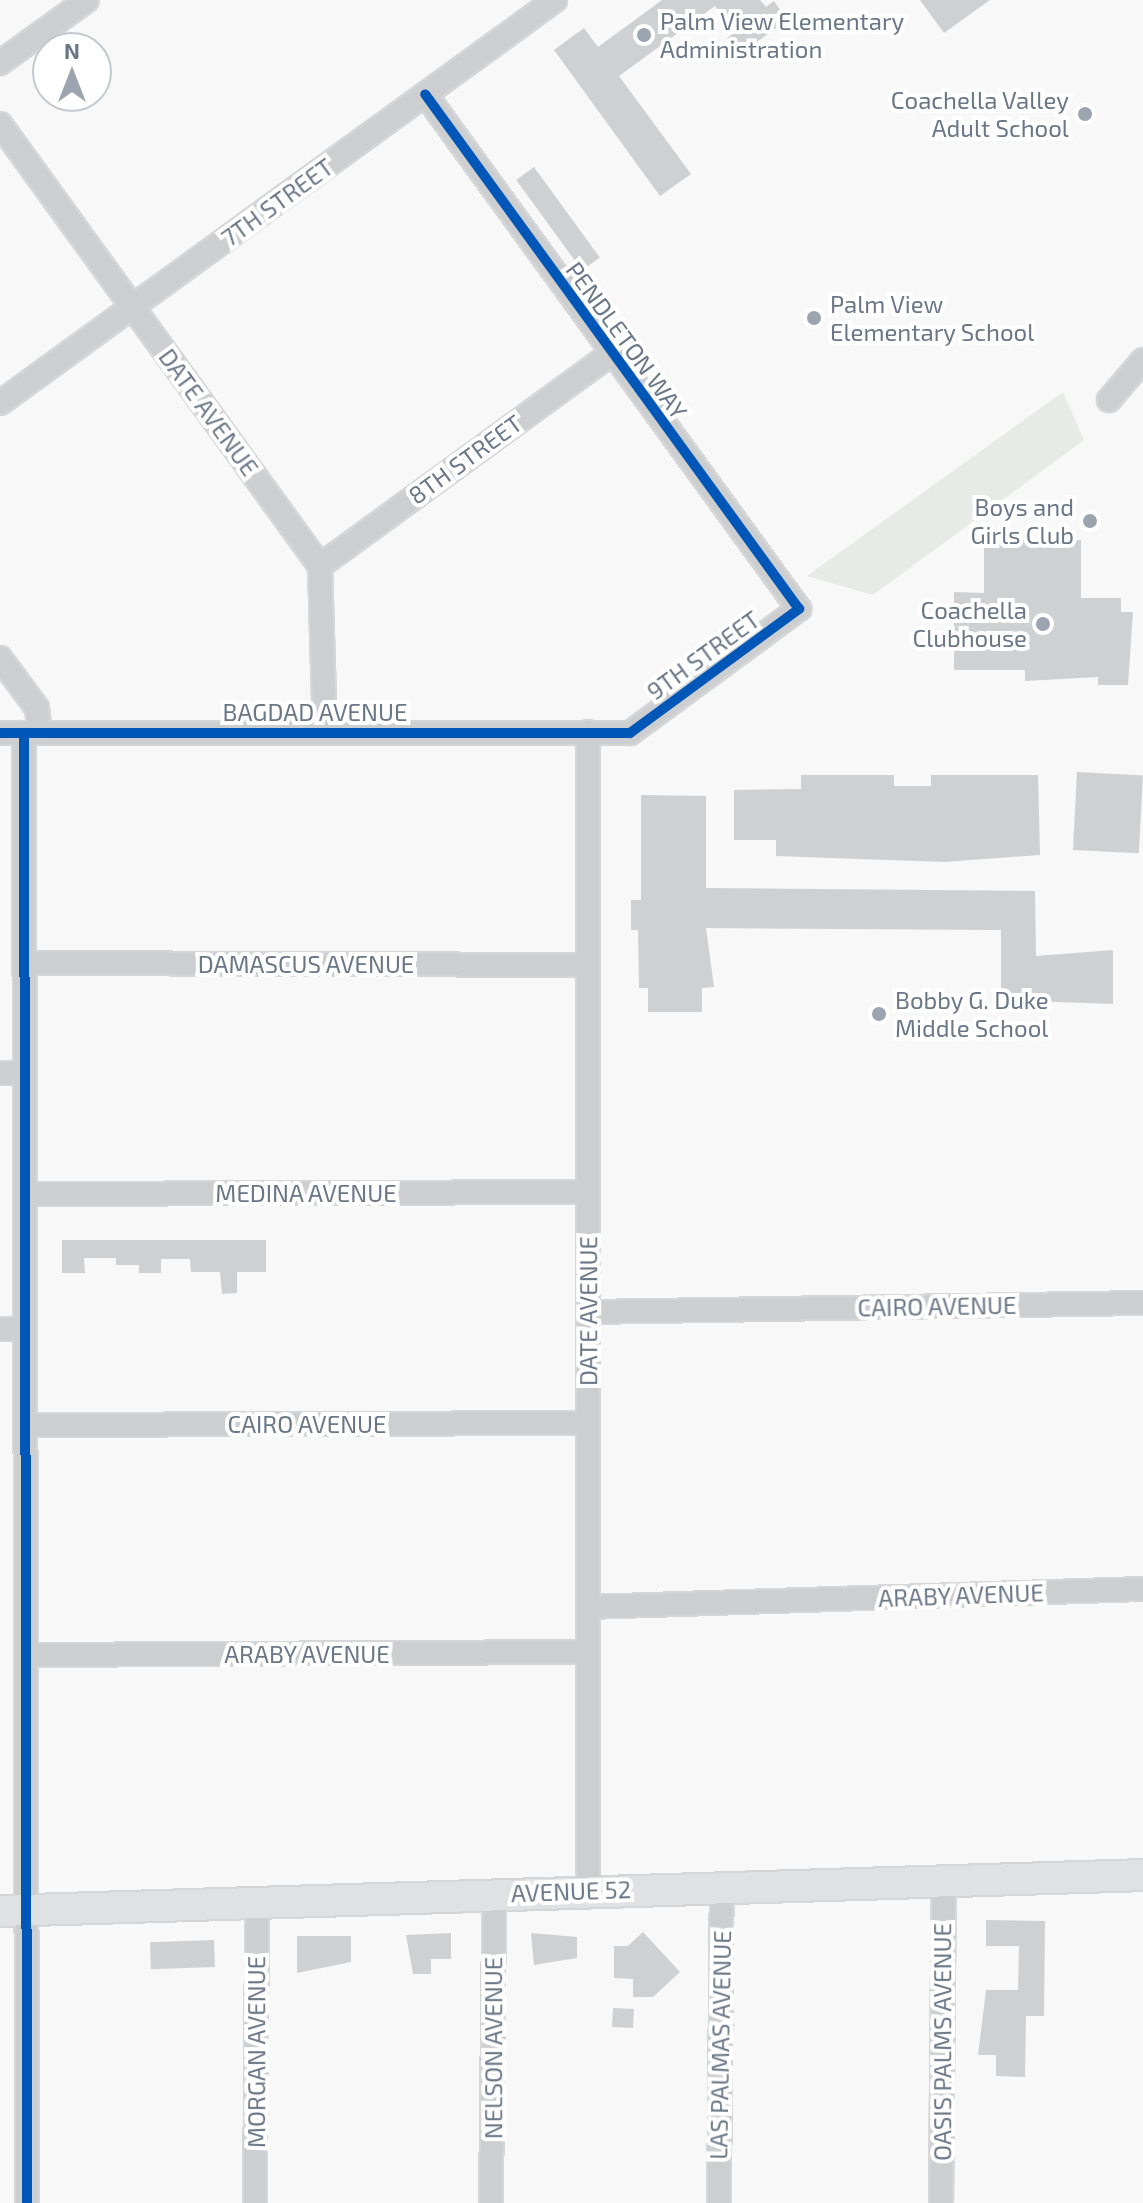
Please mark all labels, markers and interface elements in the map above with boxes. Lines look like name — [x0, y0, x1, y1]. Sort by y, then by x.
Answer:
place label: Palm View Elementary Administration — [660, 7, 905, 63]
marker: Palm View Elementary Administration — [635, 26, 653, 44]
north arrow — [32, 32, 112, 112]
text: N — [64, 37, 80, 63]
place label: Coachella Valley Adult School — [890, 86, 1069, 142]
marker: Coachella Valley Adult School — [1076, 105, 1094, 123]
street label: 7TH STREET — [216, 152, 338, 252]
street label: PENDLETON WAY — [560, 256, 694, 424]
place label: Palm View Elementary School — [830, 290, 1035, 346]
marker: Palm View Elementary School — [805, 309, 823, 327]
street label: DATE AVENUE — [153, 343, 265, 481]
street label: 8TH STREET — [403, 408, 527, 510]
place label: Boys and Girls Club — [971, 493, 1074, 549]
marker: Boys and Girls Club — [1081, 512, 1099, 530]
place label: Coachella Clubhouse — [912, 596, 1027, 652]
street label: 9TH STREET — [641, 605, 765, 705]
marker: Coachella Clubhouse — [1034, 615, 1052, 633]
street label: BAGDAD AVENUE — [222, 698, 408, 726]
street label: DAMASCUS AVENUE — [197, 950, 415, 978]
place label: Bobby G. Duke Middle School — [895, 986, 1049, 1042]
marker: Bobby G. Duke Middle School — [870, 1005, 888, 1023]
street label: MEDINA AVENUE — [215, 1179, 397, 1207]
street label: DATE AVENUE — [574, 1236, 602, 1386]
street label: CAIRO AVENUE — [857, 1290, 1017, 1322]
street label: CAIRO AVENUE — [227, 1410, 387, 1438]
street label: ARABY AVENUE — [877, 1578, 1045, 1612]
street label: ARABY AVENUE — [224, 1640, 390, 1668]
street label: AVENUE 52 — [510, 1875, 632, 1907]
street label: OASIS PALMS AVENUE — [928, 1923, 956, 2161]
street label: LAS PALMAS AVENUE — [704, 1930, 736, 2160]
street label: MORGAN AVENUE — [242, 1956, 270, 2148]
street label: NELSON AVENUE — [479, 1957, 507, 2139]

